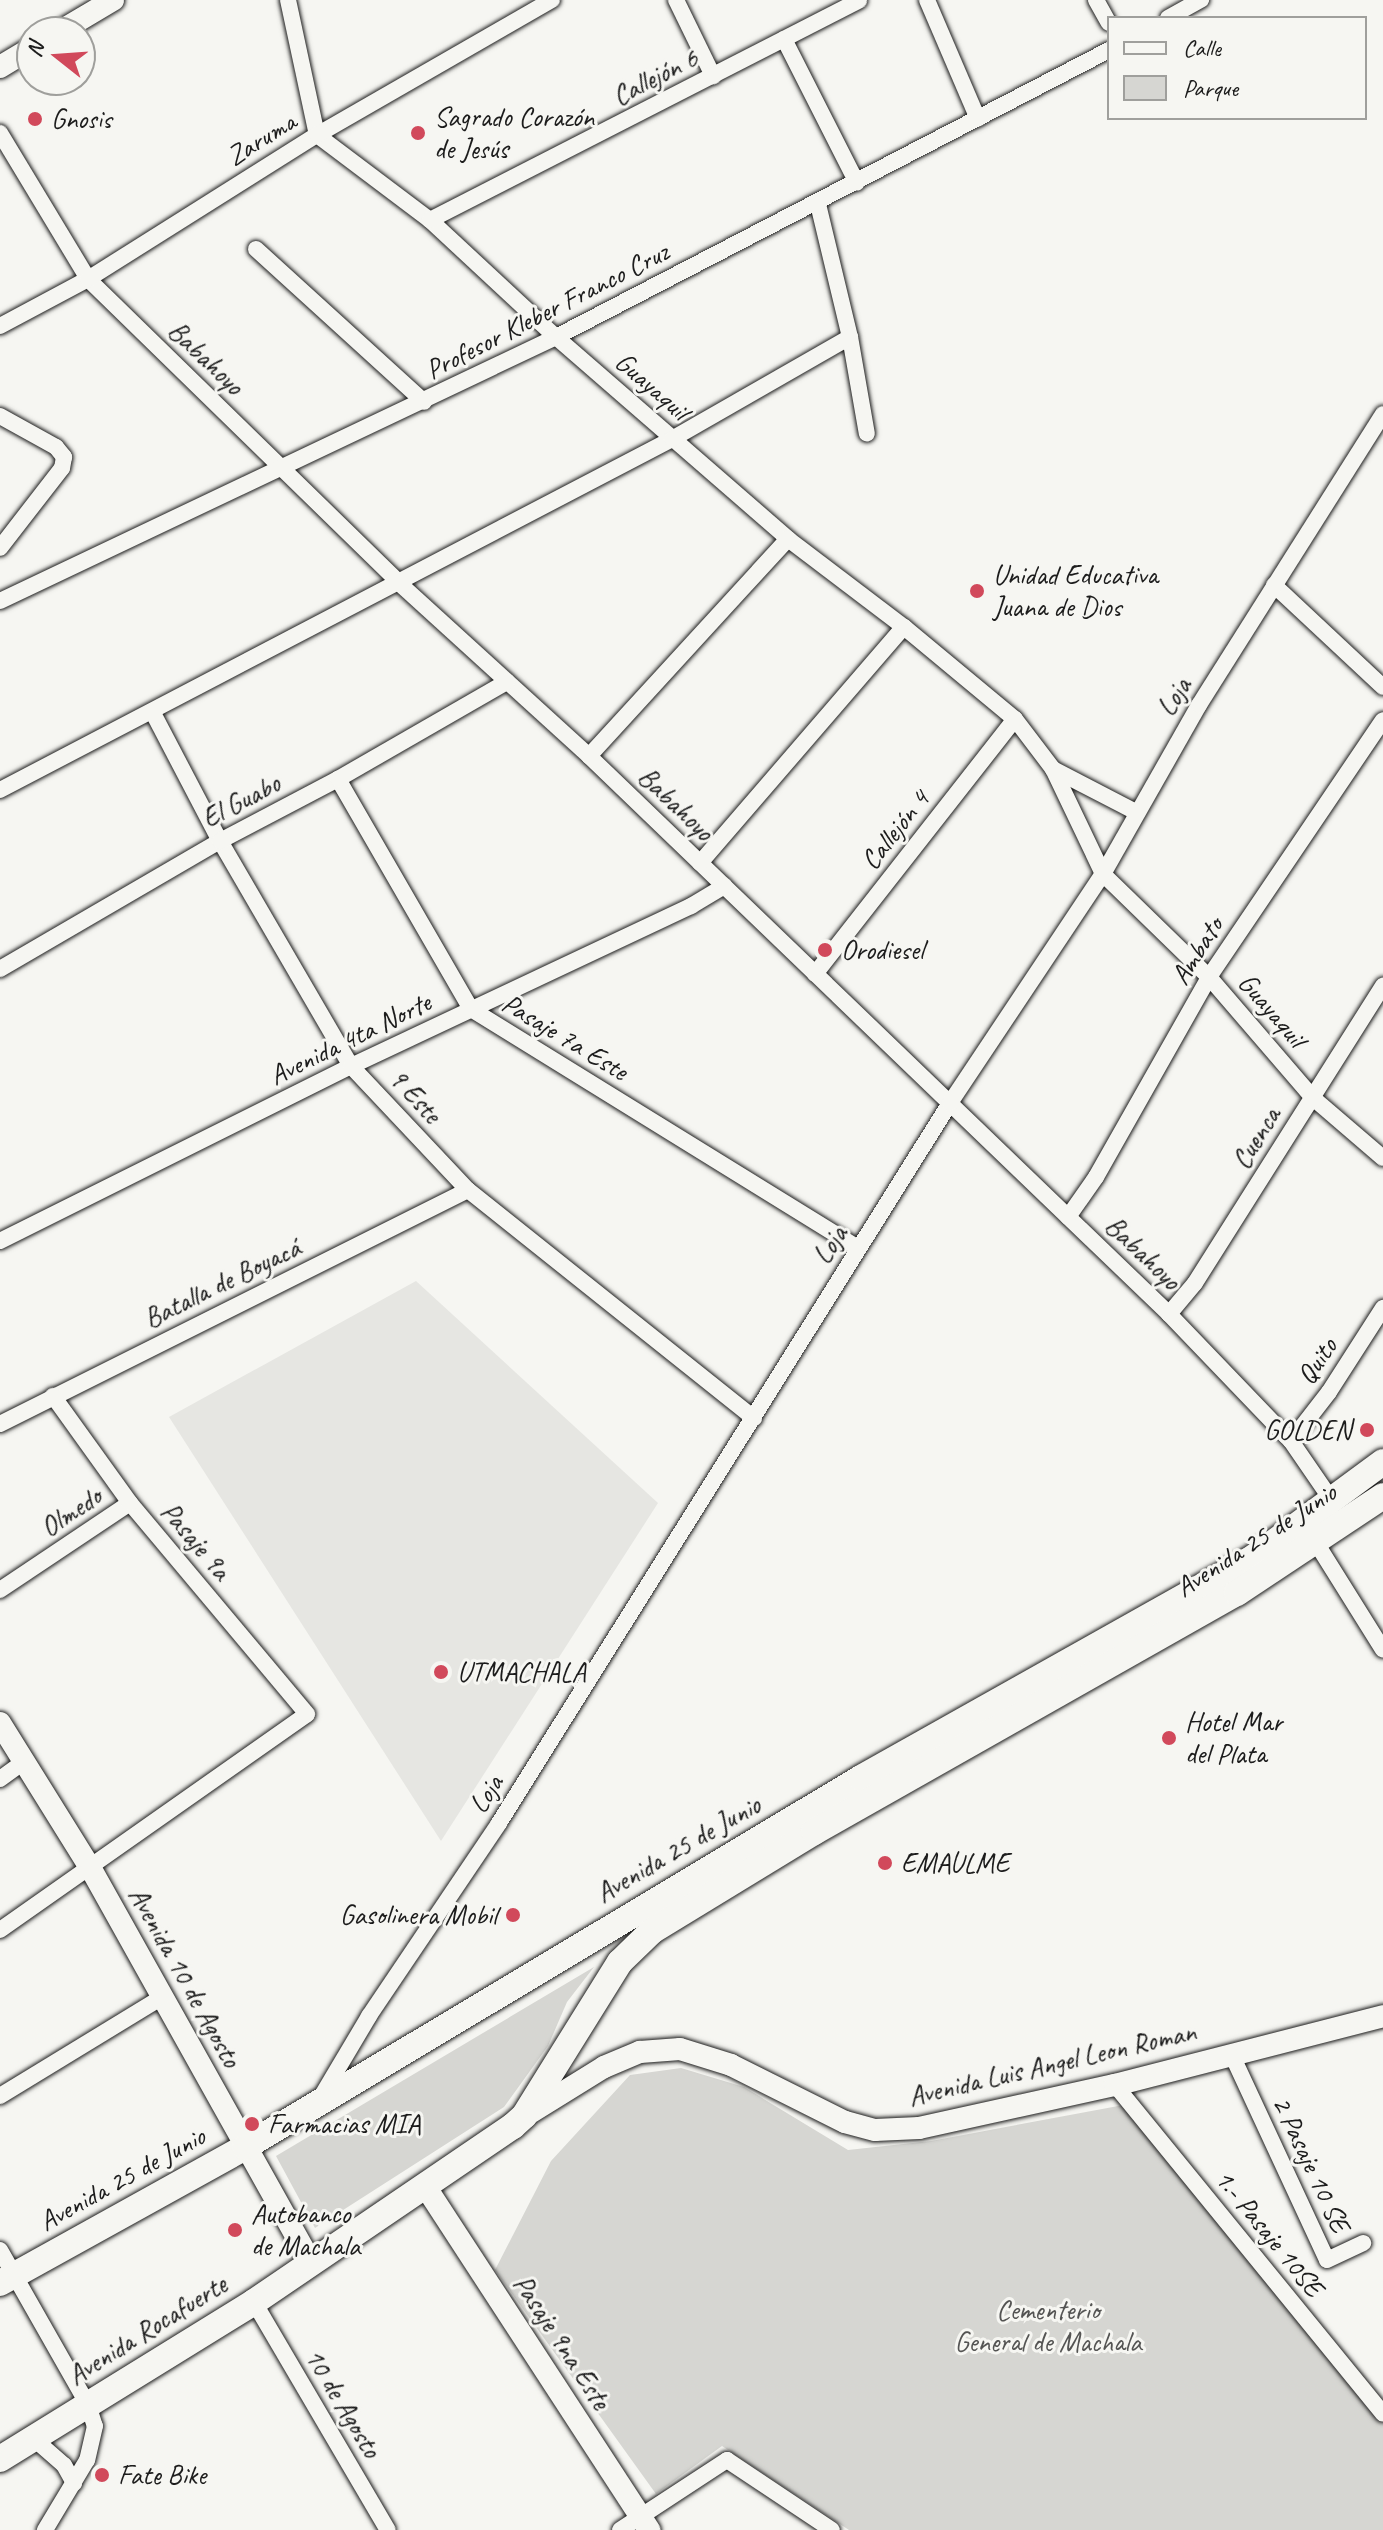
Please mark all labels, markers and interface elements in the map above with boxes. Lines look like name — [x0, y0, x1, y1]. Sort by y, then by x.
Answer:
north arrow — [16, 16, 96, 96]
legend — [1107, 16, 1367, 120]
text: Calle — [1183, 33, 1221, 63]
text: N — [20, 39, 50, 60]
street label: Callejón 6 — [607, 41, 703, 113]
text: Parque — [1183, 73, 1238, 103]
place label: Sagrado Corazón de Jesús — [434, 100, 594, 166]
place label: Gnosis — [51, 102, 111, 136]
street label: Zaruma — [220, 105, 302, 173]
marker: Gnosis — [26, 110, 44, 128]
marker: Sagrado Corazón de Jesús — [409, 124, 427, 142]
street label: Profesor Kleber Franco Cruz — [419, 235, 675, 387]
street label: Babahoyo — [161, 314, 251, 402]
street label: Guayaquil — [608, 345, 696, 427]
place label: Unidad Educativa Juana de Dios — [993, 558, 1157, 624]
marker: Unidad Educativa Juana de Dios — [968, 582, 986, 600]
street label: Loja — [1150, 672, 1198, 722]
street label: Babahoyo — [631, 760, 721, 848]
street label: El Guabo — [196, 767, 286, 835]
street label: Callejón 4 — [854, 784, 936, 876]
street label: Ambato — [1163, 911, 1231, 991]
place label: Orodiesel — [841, 933, 924, 967]
marker: Orodiesel — [816, 941, 834, 959]
street label: Guayaquil — [1231, 966, 1313, 1054]
street label: Avenida 4ta Norte — [264, 985, 436, 1093]
street label: Pasaje 7a Este — [496, 986, 634, 1088]
street label: 9 Este — [382, 1062, 448, 1130]
street label: Cuenca — [1224, 1101, 1288, 1175]
street label: Babahoyo — [1098, 1209, 1188, 1297]
street label: Loja — [806, 1220, 854, 1270]
street label: Batalla de Boyacá — [139, 1231, 305, 1335]
street label: Quito — [1289, 1331, 1345, 1391]
place label: GOLDEN — [1264, 1413, 1351, 1447]
marker: GOLDEN — [1358, 1421, 1376, 1439]
street label: Avenida 25 de Junio — [1170, 1476, 1342, 1604]
street label: Olmedo — [34, 1480, 108, 1544]
street label: Pasaje 9a — [154, 1495, 238, 1587]
place label: UTMACHALA — [457, 1655, 585, 1689]
marker: UTMACHALA — [432, 1663, 450, 1681]
place label: Hotel Mar del Plata — [1185, 1705, 1283, 1771]
marker: Hotel Mar del Plata — [1160, 1729, 1178, 1747]
street label: Loja — [461, 1769, 511, 1819]
street label: Avenida 25 de Junio — [590, 1788, 766, 1910]
place label: EMAULME — [901, 1846, 1009, 1880]
marker: EMAULME — [876, 1854, 894, 1872]
street label: Avenida 10 de Agosto — [122, 1881, 248, 2073]
place label: Gasolinera Mobil — [340, 1898, 497, 1932]
marker: Gasolinera Mobil — [504, 1906, 522, 1924]
street label: Avenida Luis Angel Leon Roman — [905, 2015, 1199, 2113]
street label: 2 Pasaje 10 SE — [1265, 2091, 1357, 2237]
place label: Farmacias MIA — [268, 2107, 420, 2141]
marker: Farmacias MIA — [243, 2115, 261, 2133]
street label: Avenida 25 de Junio — [33, 2120, 211, 2238]
street label: 1.- Pasaje 10SE — [1208, 2163, 1330, 2303]
place label: Autobanco de Machala — [251, 2197, 360, 2263]
marker: Autobanco de Machala — [226, 2221, 244, 2239]
street label: Avenida Rocafuerte — [61, 2268, 233, 2392]
street label: Pasaje 9na Este — [506, 2269, 618, 2415]
park label: Cementerio General de Machala — [955, 2293, 1141, 2359]
street label: 10 de Agosto — [297, 2342, 389, 2464]
place label: Fate Bike — [118, 2458, 207, 2492]
marker: Fate Bike — [93, 2466, 111, 2484]

